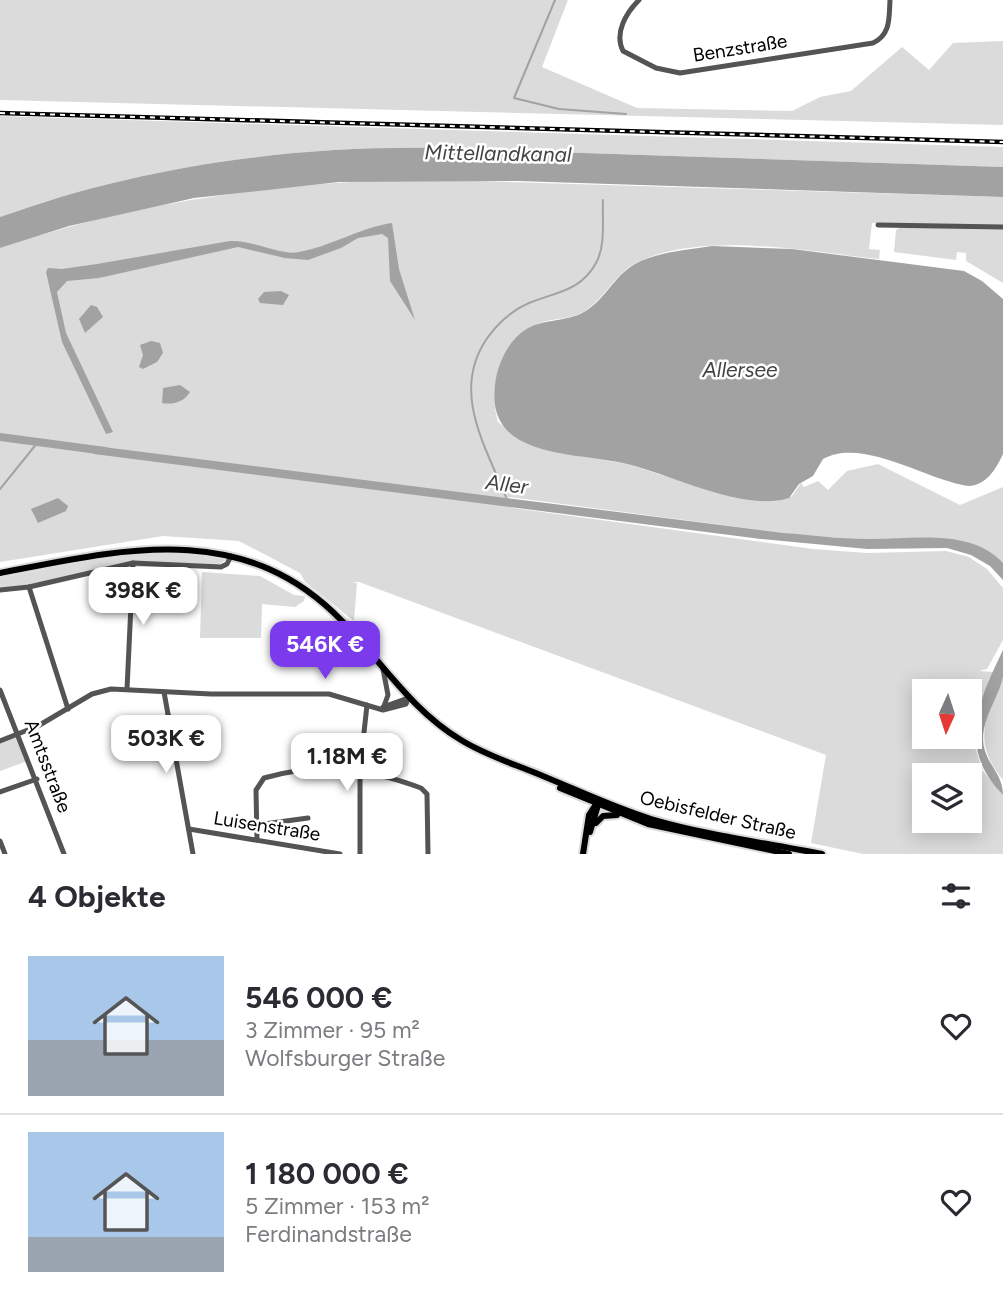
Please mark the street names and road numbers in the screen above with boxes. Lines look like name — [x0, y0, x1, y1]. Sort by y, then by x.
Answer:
street label: Benzstraße — [691, 29, 789, 67]
street label: Amtsstraße — [20, 716, 76, 816]
street label: Oebisfelder Straße — [638, 786, 798, 844]
street label: Luisenstraße — [212, 806, 322, 846]

